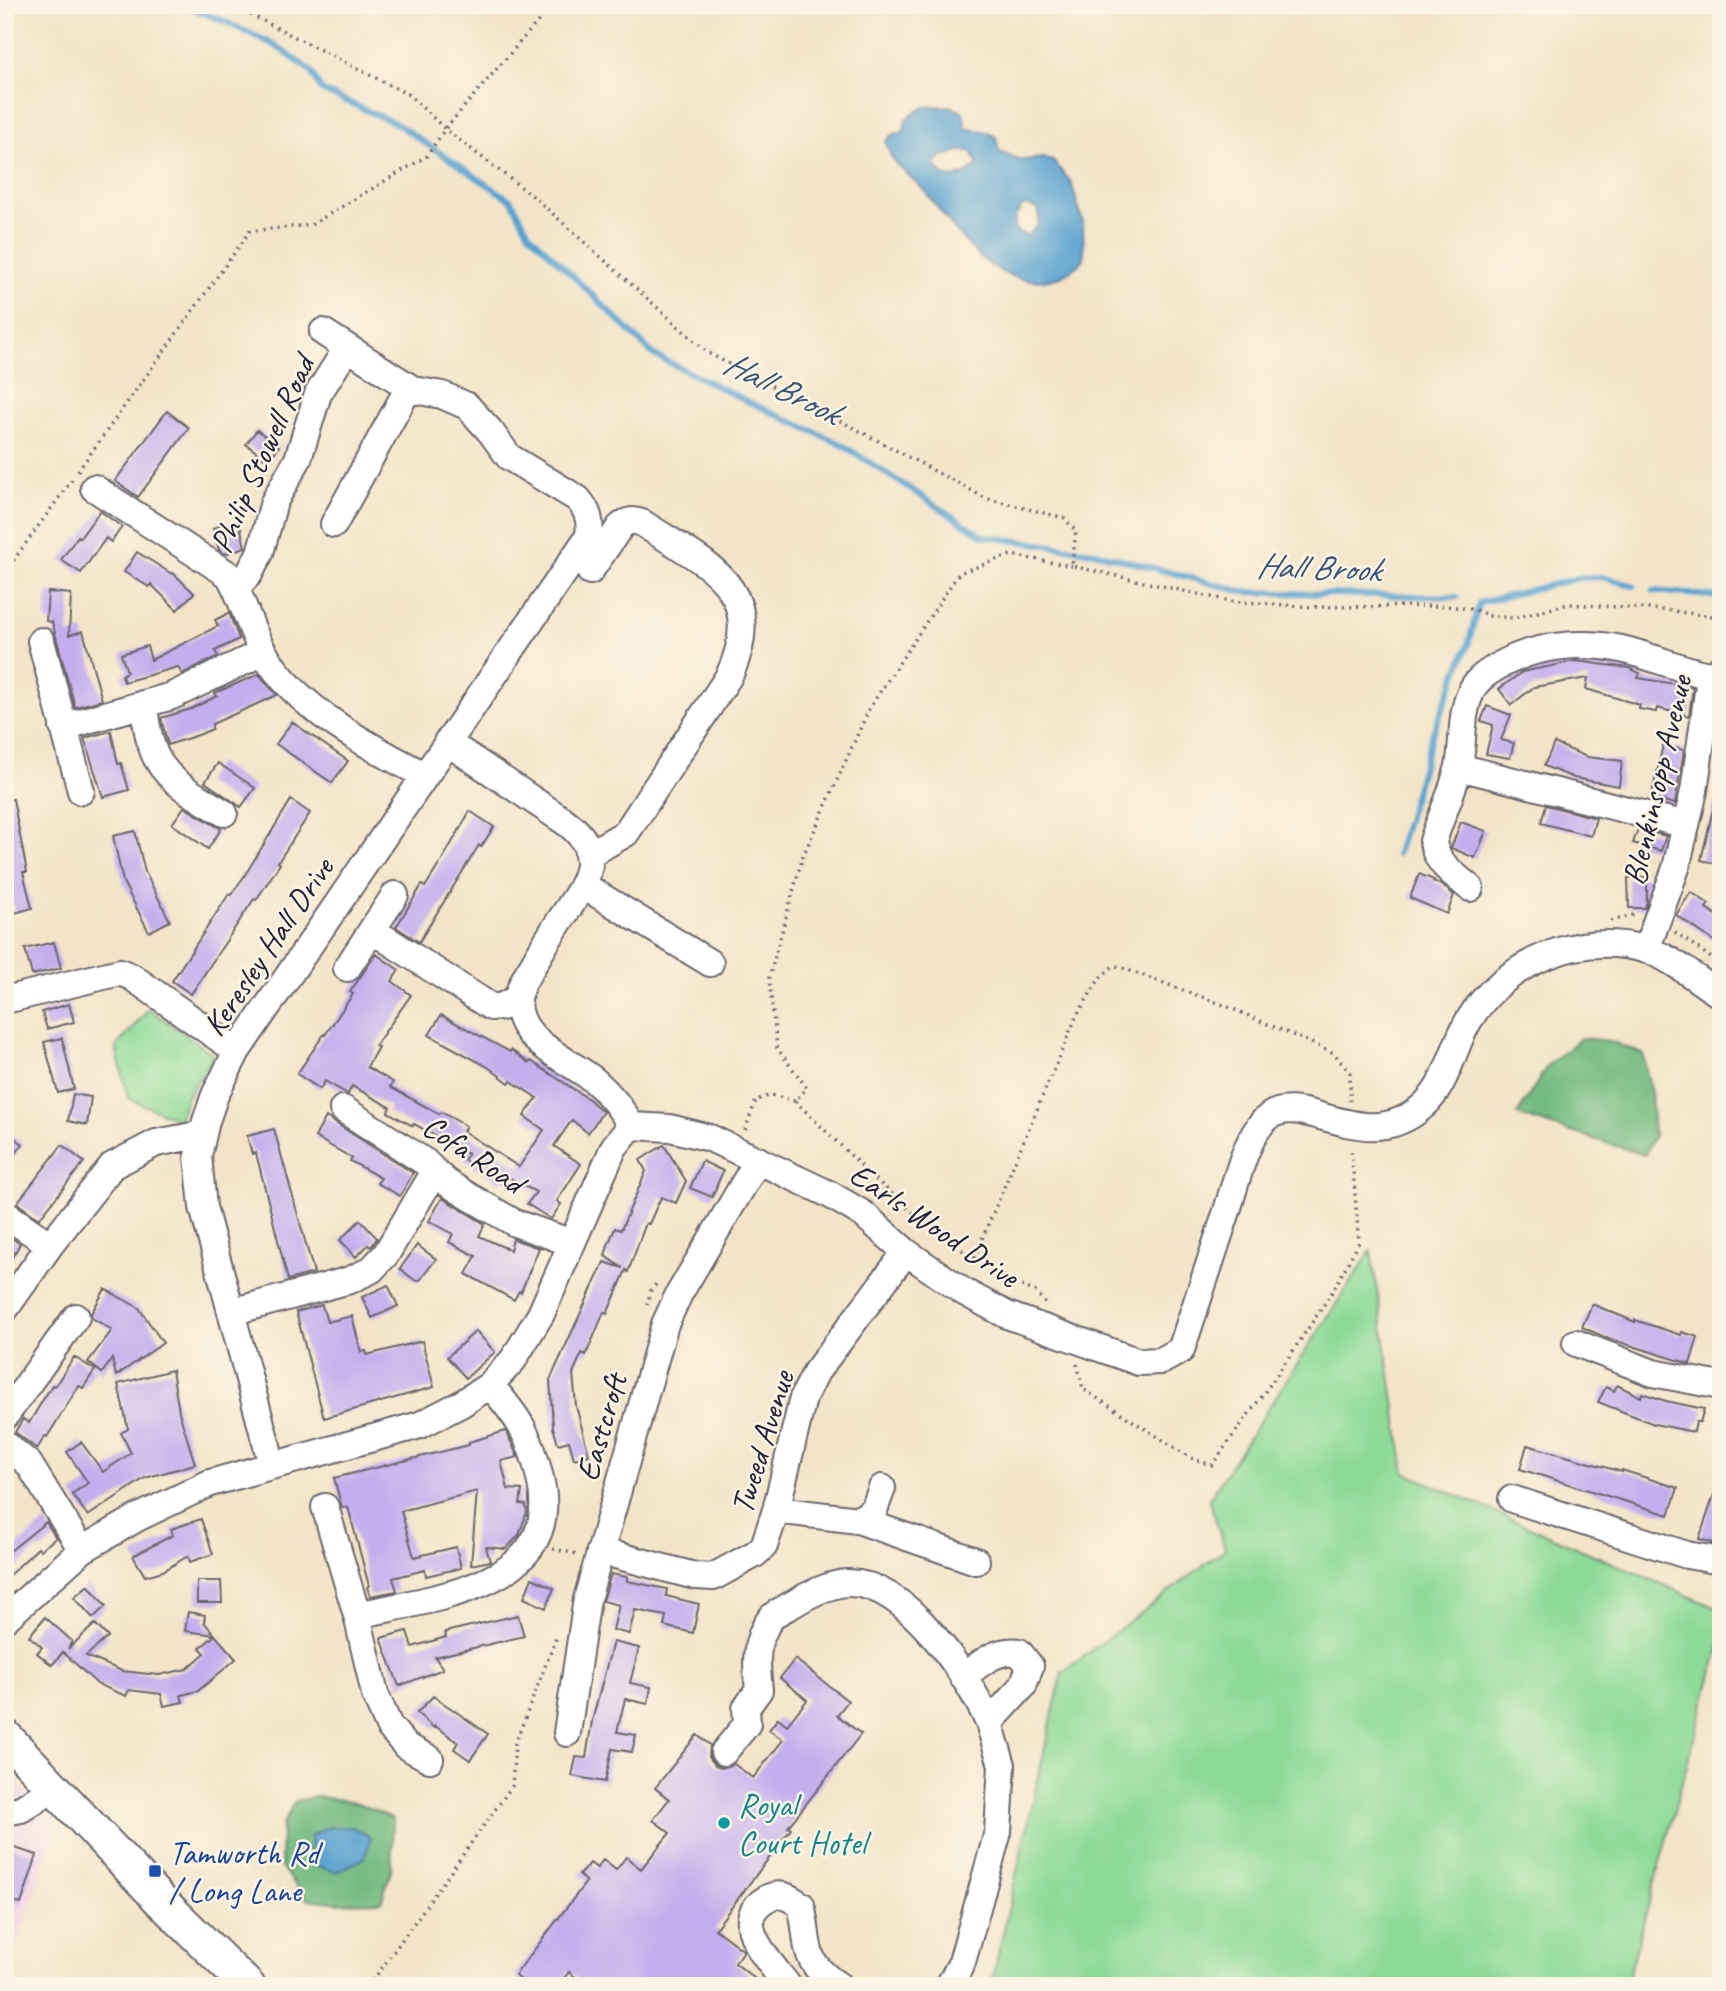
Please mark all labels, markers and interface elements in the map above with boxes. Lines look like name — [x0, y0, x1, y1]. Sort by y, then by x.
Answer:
water label: Hall Brook — [717, 340, 853, 437]
street label: Philip Stowell Road — [200, 345, 326, 559]
water label: Hall Brook — [1256, 543, 1387, 592]
street label: Blenkinsopp Avenue — [1612, 669, 1702, 889]
street label: Keresley Hall Drive — [193, 847, 344, 1044]
street label: Cofa Road — [415, 1105, 536, 1206]
street label: Earls Wood Drive — [842, 1153, 1029, 1298]
street label: Tweed Avenue — [720, 1364, 804, 1519]
street label: Eastcroft — [566, 1366, 637, 1486]
place label: Royal Court Hotel — [738, 1784, 871, 1864]
marker: Royal Court Hotel — [716, 1815, 732, 1831]
place label: Tamworth Rd / Long Lane — [169, 1832, 324, 1912]
marker: Tamworth Rd / Long Lane — [147, 1863, 163, 1879]

